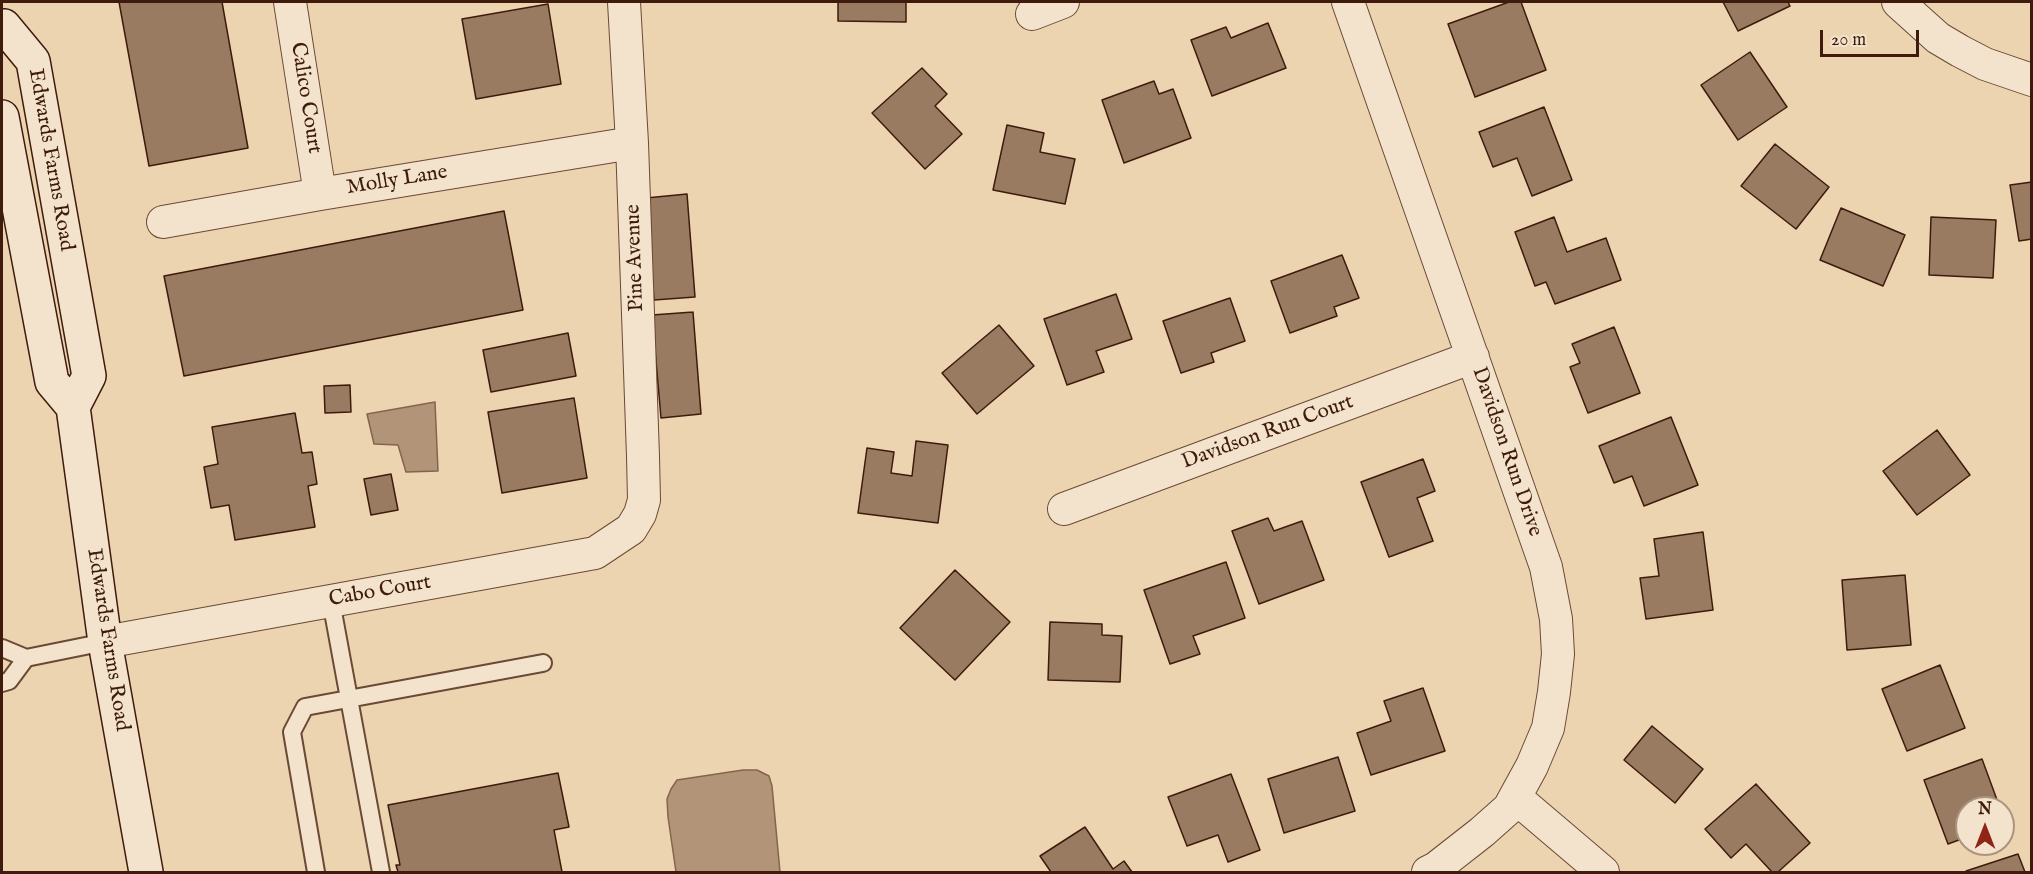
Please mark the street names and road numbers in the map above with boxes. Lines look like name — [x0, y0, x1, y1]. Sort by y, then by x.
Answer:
street label: Calico Court — [284, 41, 326, 155]
street label: Edwards Farms Road — [22, 67, 78, 253]
street label: Molly Lane — [345, 161, 449, 201]
street label: Pine Avenue — [622, 204, 650, 312]
street label: Davidson Run Drive — [1465, 364, 1547, 540]
street label: Davidson Run Court — [1179, 390, 1357, 476]
street label: Edwards Farms Road — [80, 547, 134, 733]
street label: Cabo Court — [327, 571, 433, 613]

